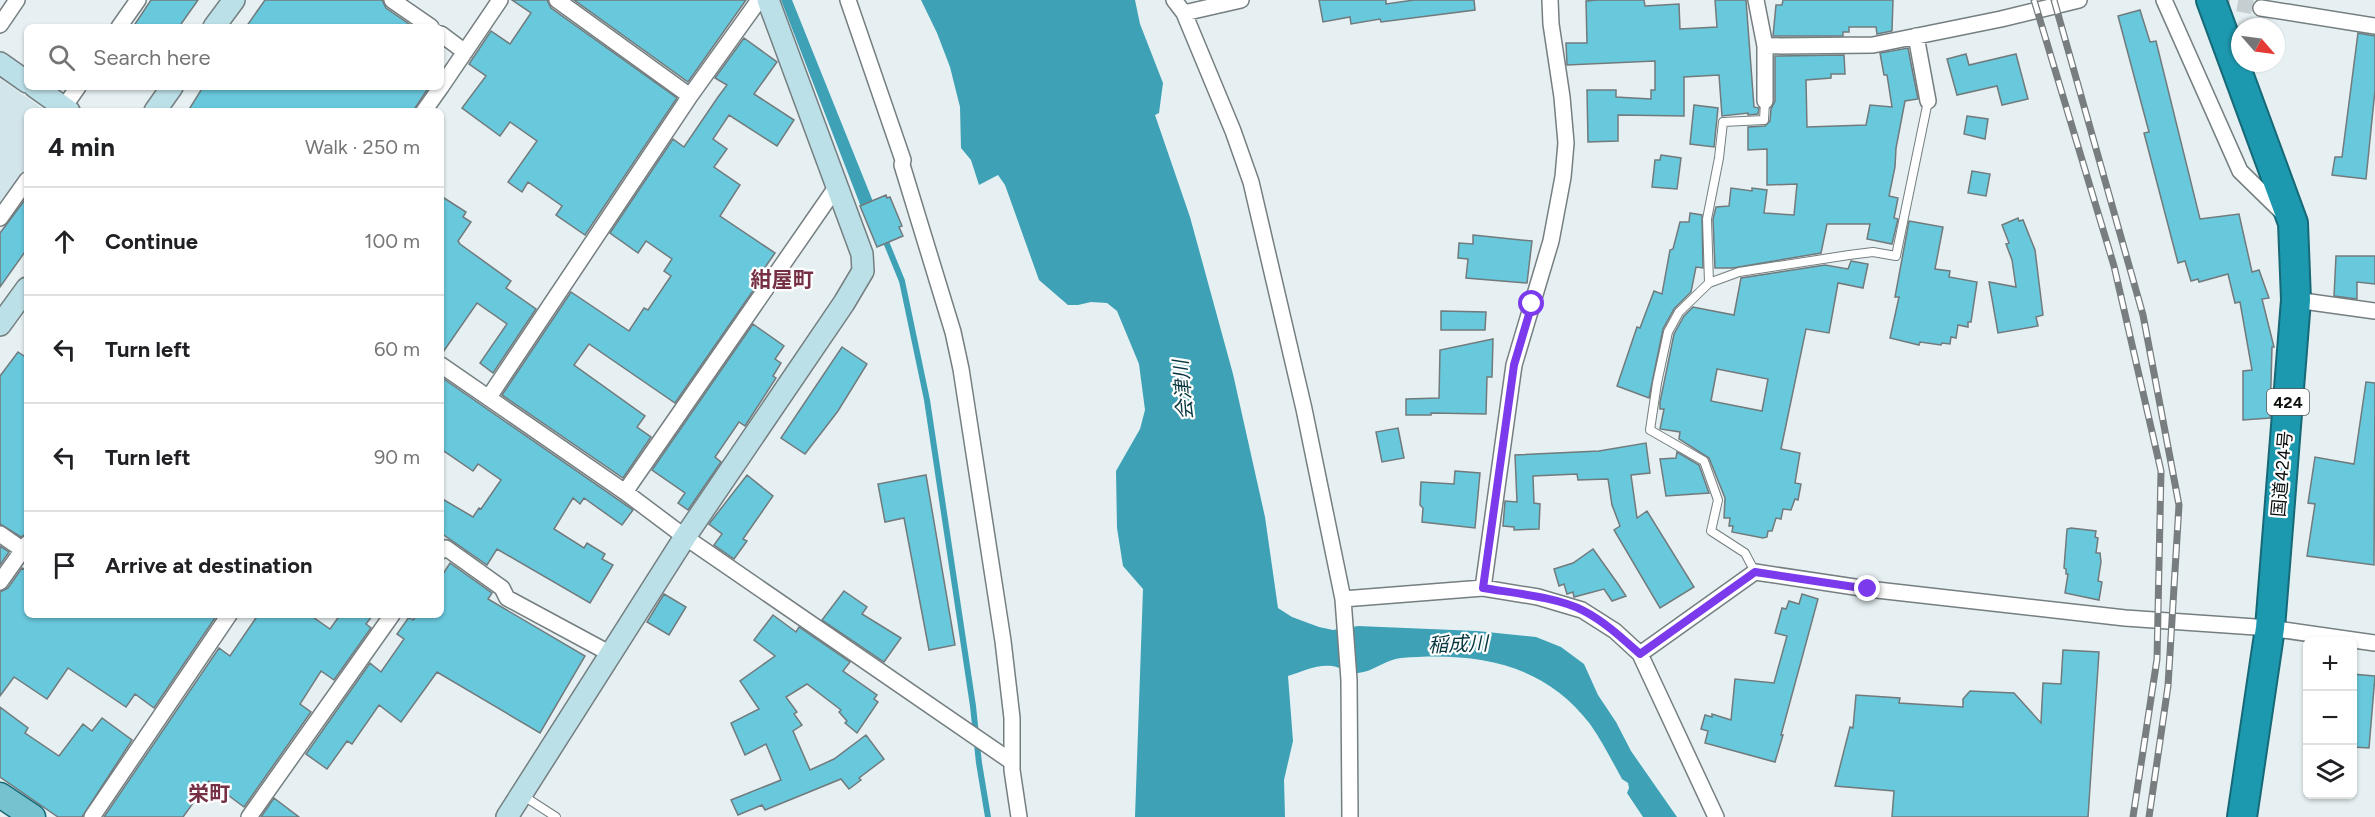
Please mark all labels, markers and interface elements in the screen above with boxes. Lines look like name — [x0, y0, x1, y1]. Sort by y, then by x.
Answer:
north arrow — [2231, 18, 2285, 72]
search box — [24, 24, 444, 90]
icon: search — [45, 41, 78, 74]
text: Search here — [93, 44, 211, 71]
text: 4 min — [48, 131, 115, 163]
text: Walk · 250 m — [305, 135, 420, 159]
icon: ahead — [48, 225, 81, 258]
text: Continue — [105, 228, 198, 255]
text: 100 m — [364, 229, 420, 253]
district label: 紺屋町 — [751, 267, 814, 292]
route start — [1518, 290, 1544, 316]
icon: left — [48, 333, 81, 366]
text: Turn left — [105, 336, 191, 363]
text: 60 m — [374, 337, 420, 361]
water label: 会津川 — [1168, 357, 1198, 421]
road number: 424 — [2267, 389, 2309, 415]
street label: 国道424号 — [2267, 430, 2297, 518]
icon: left — [48, 441, 81, 474]
text: Turn left — [105, 444, 191, 471]
text: 90 m — [374, 445, 420, 469]
icon: arrive — [48, 549, 81, 582]
text: Arrive at destination — [105, 552, 313, 579]
route end — [1854, 575, 1880, 601]
water label: 稲成川 — [1428, 631, 1490, 657]
map controls — [2303, 637, 2357, 799]
button: + — [2303, 637, 2357, 691]
button: − — [2303, 691, 2357, 745]
button: layers — [2303, 745, 2357, 799]
district label: 栄町 — [188, 781, 230, 806]

